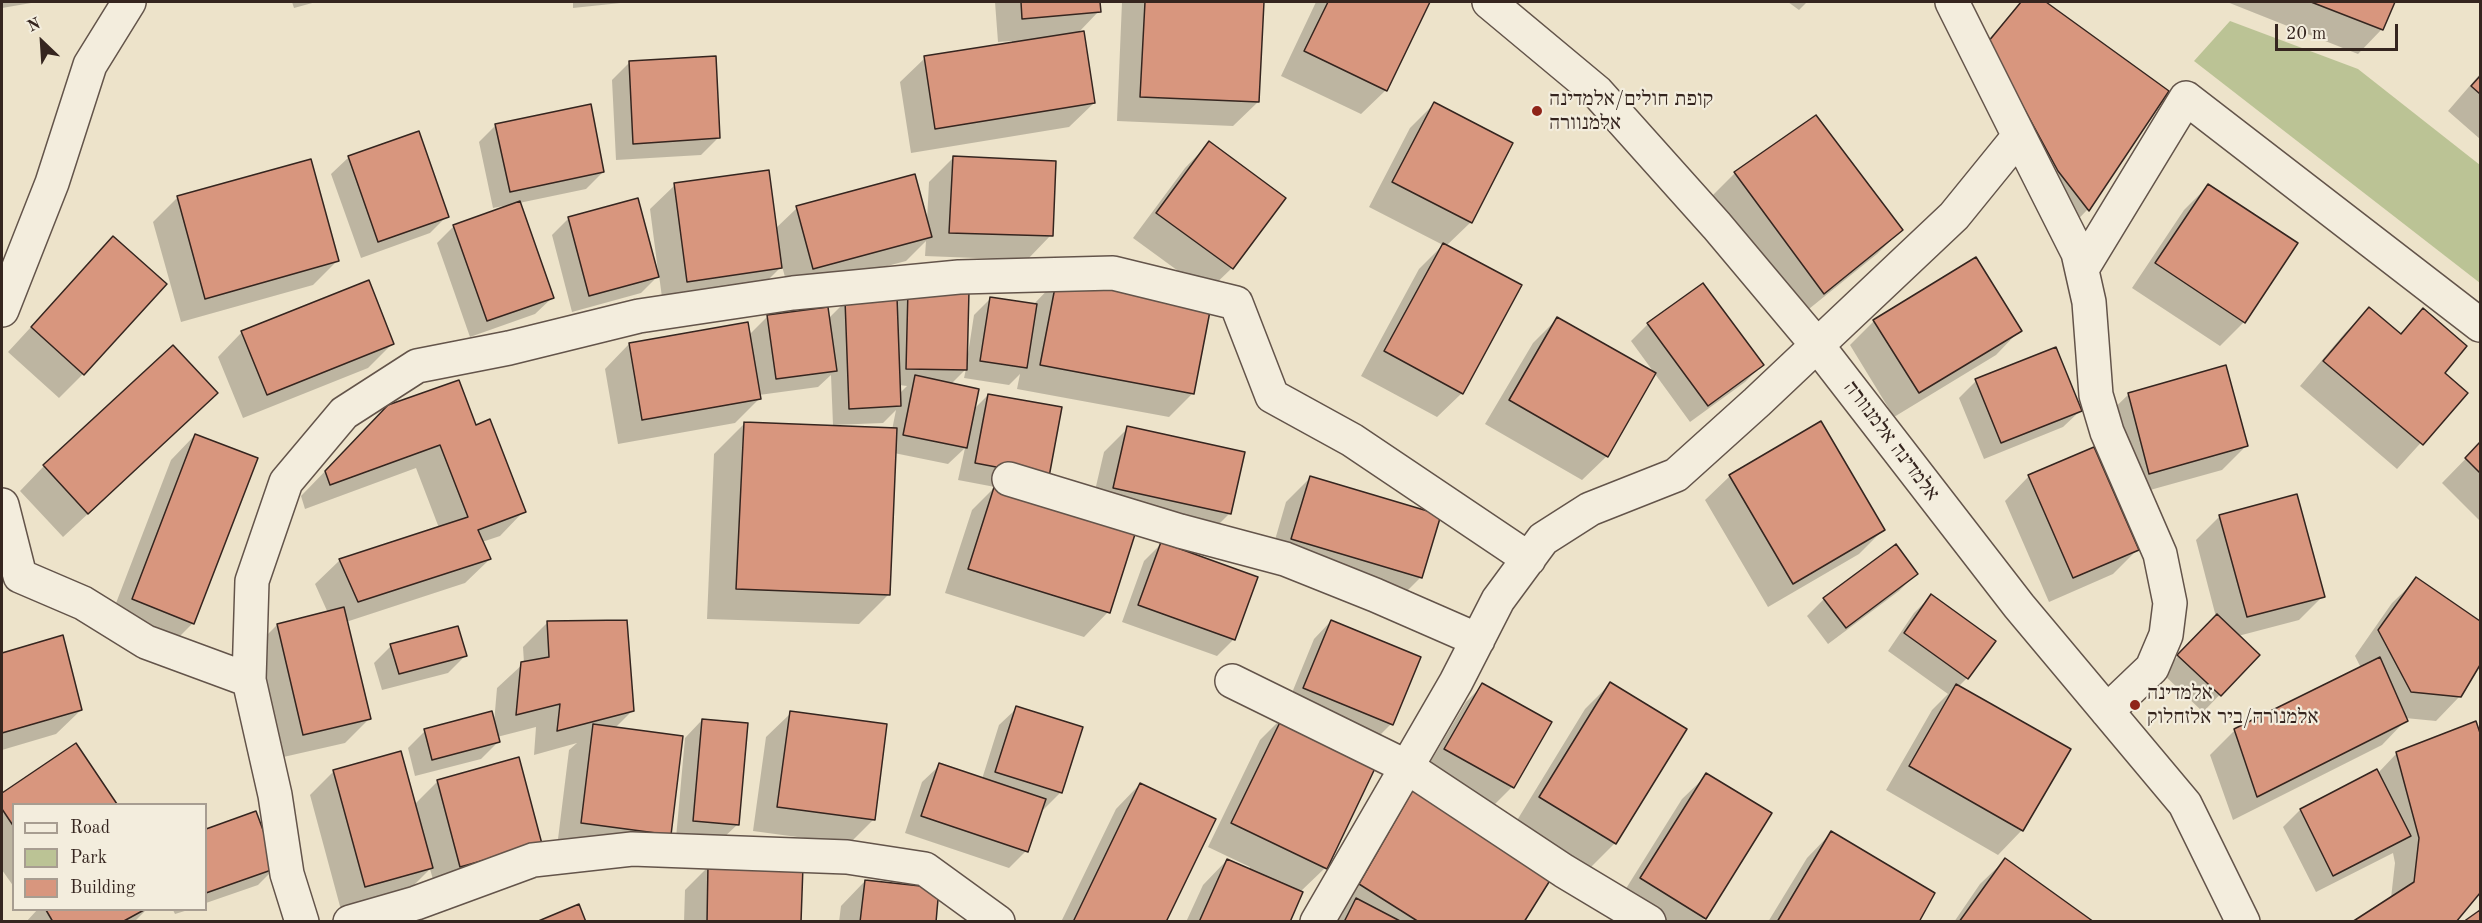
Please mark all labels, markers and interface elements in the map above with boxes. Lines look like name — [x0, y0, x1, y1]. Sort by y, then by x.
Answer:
north arrow — [12, 12, 72, 72]
scale bar — [2278, 12, 2401, 50]
text: N — [25, 16, 43, 36]
text: 20 m — [2286, 25, 2326, 43]
place label: קופת חולים/אלמדינה אלמנוורה — [1549, 86, 1713, 136]
marker: קופת חולים/אלמדינה אלמנוורה — [1530, 104, 1544, 118]
street label: אלמדינה אלמנוורה — [1838, 376, 1944, 506]
place label: אלמדינה אלמנורה/ביר אלזחלוק — [2147, 680, 2319, 730]
marker: אלמדינה אלמנורה/ביר אלזחלוק — [2128, 698, 2142, 712]
legend — [12, 803, 207, 911]
text: Road — [70, 819, 110, 837]
text: Park — [70, 849, 107, 867]
text: Building — [70, 879, 135, 897]

